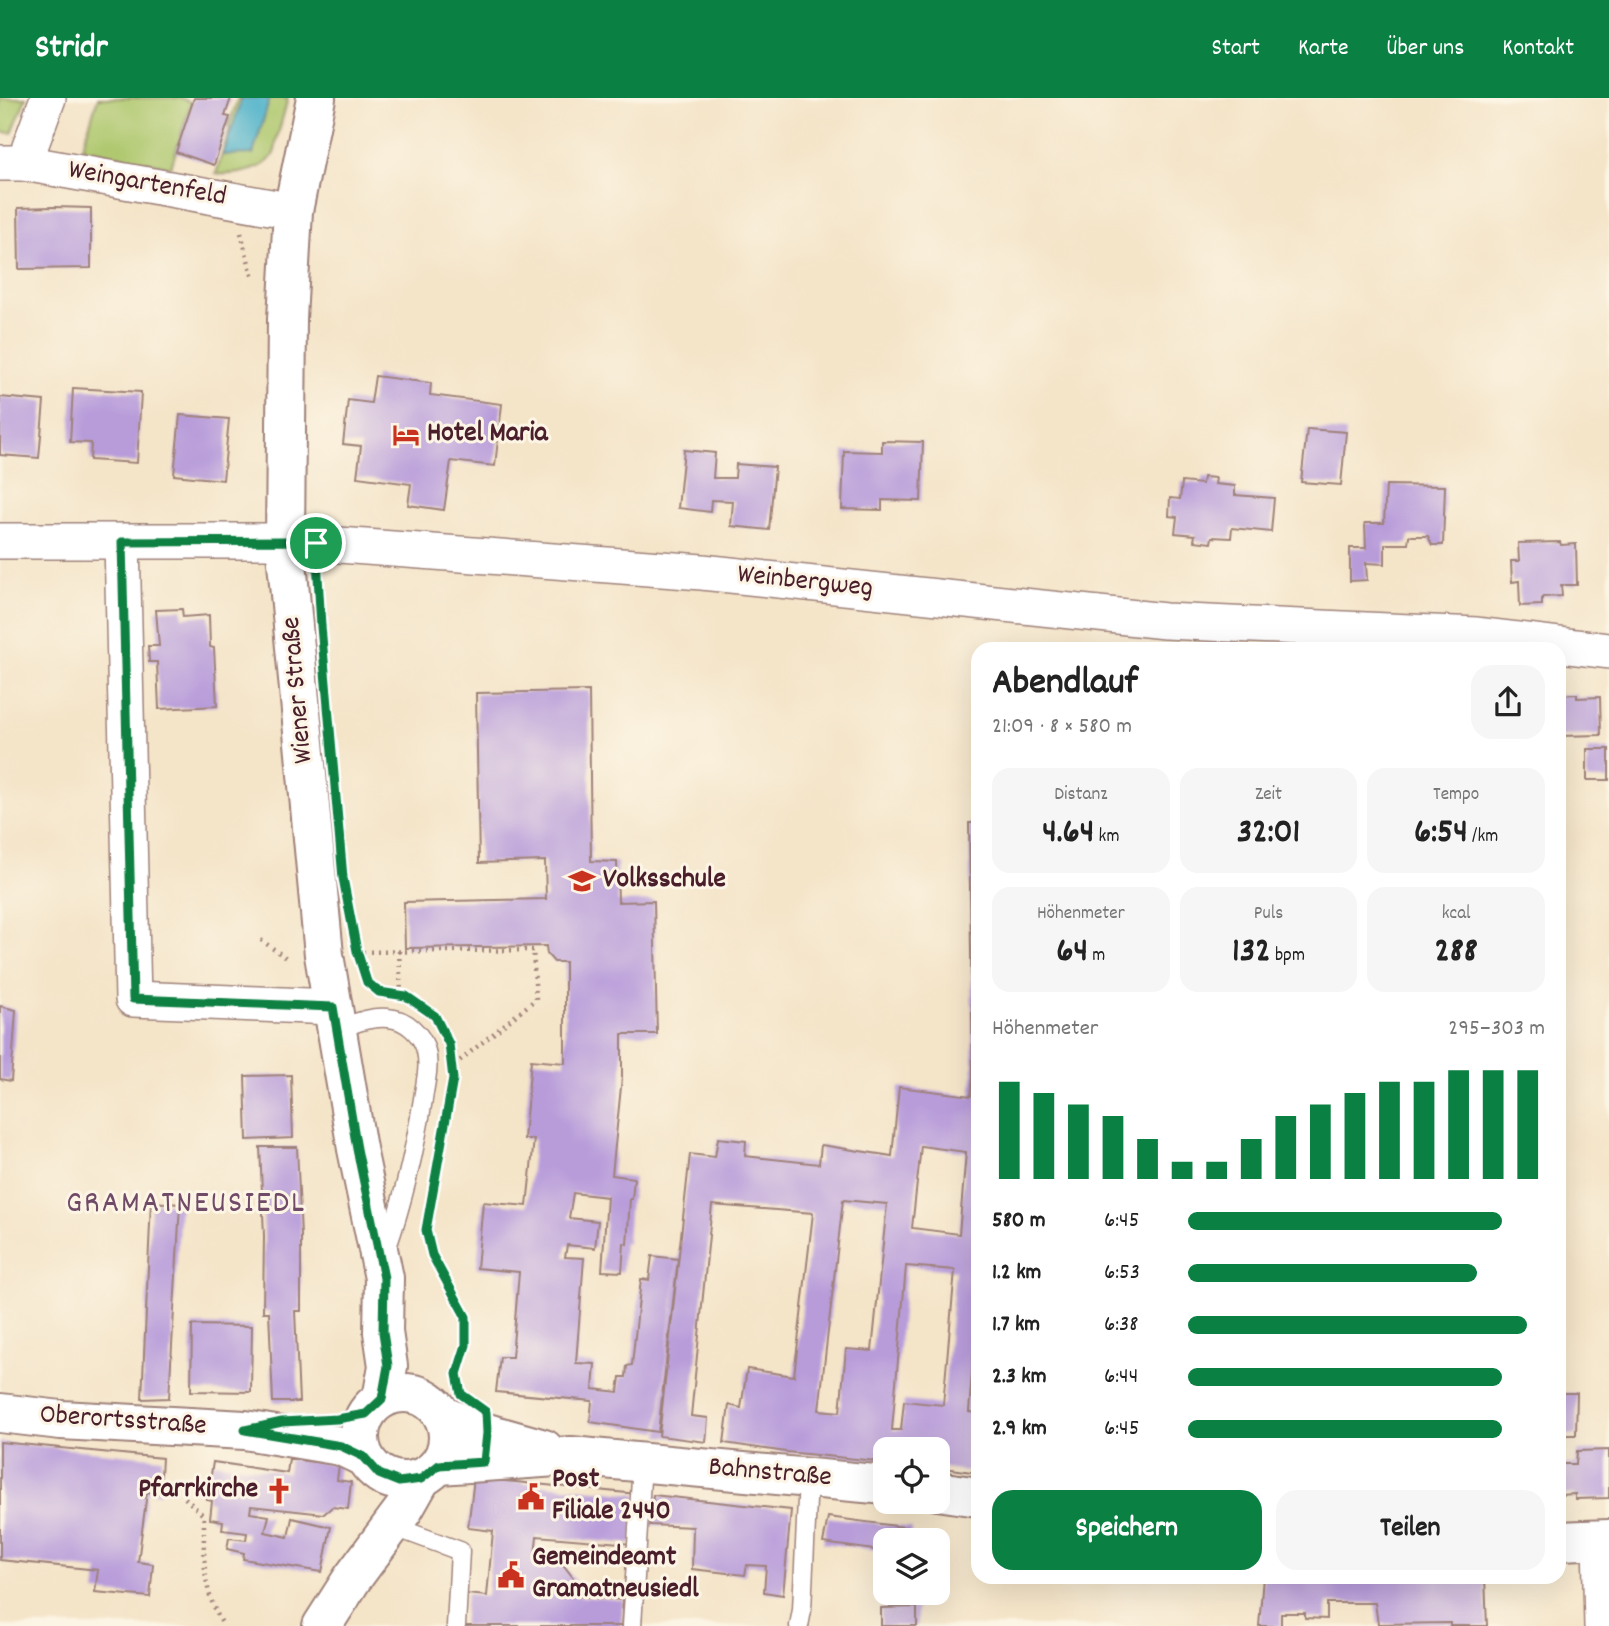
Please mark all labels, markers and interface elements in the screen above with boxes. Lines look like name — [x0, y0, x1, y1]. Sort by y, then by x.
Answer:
text: Stridr — [35, 26, 108, 73]
text: Start — [1211, 32, 1260, 66]
text: Karte — [1298, 32, 1349, 66]
text: Über uns — [1387, 32, 1464, 66]
text: Kontakt — [1502, 32, 1574, 66]
street label: Weingartenfeld — [65, 151, 229, 219]
place label: Hotel Maria — [427, 415, 549, 455]
hotel icon: Hotel Maria — [391, 420, 421, 450]
pin — [286, 513, 346, 573]
icon: arrive — [297, 524, 335, 562]
street label: Weinbergweg — [735, 556, 875, 610]
street label: Wiener Straße — [273, 615, 325, 765]
text: Abendlauf — [992, 657, 1138, 712]
button: share — [1471, 665, 1545, 739]
text: 21:09 · 8 × 580 m — [992, 711, 1132, 744]
text: Distanz — [1054, 782, 1107, 809]
text: Zeit — [1255, 782, 1282, 809]
text: Tempo — [1433, 782, 1479, 809]
text: 4.64 — [1042, 809, 1094, 859]
text: 32:01 — [1237, 809, 1300, 859]
text: 6:54 — [1414, 809, 1468, 859]
text: km — [1094, 824, 1119, 851]
text: /km — [1468, 824, 1498, 851]
place label: Volksschule — [603, 861, 726, 901]
school or university icon: Volksschule — [567, 866, 597, 896]
text: Höhenmeter — [1037, 901, 1125, 928]
text: Puls — [1254, 901, 1283, 928]
text: kcal — [1442, 901, 1471, 928]
text: 64 — [1056, 928, 1088, 978]
text: 132 — [1232, 928, 1271, 978]
text: 288 — [1434, 928, 1478, 978]
text: m — [1088, 943, 1105, 970]
text: bpm — [1271, 943, 1305, 970]
text: Höhenmeter — [992, 1013, 1098, 1046]
text: 295–303 m — [1448, 1013, 1545, 1046]
district label: GRAMATNEUSIEDL — [66, 1182, 306, 1228]
text: 580 m — [992, 1205, 1045, 1238]
text: 6:45 — [1104, 1205, 1139, 1238]
text: 1.2 km — [992, 1257, 1041, 1290]
text: 6:53 — [1104, 1257, 1140, 1290]
text: 1.7 km — [992, 1309, 1040, 1342]
text: 6:38 — [1104, 1309, 1139, 1342]
text: 2.3 km — [992, 1361, 1047, 1394]
text: 6:44 — [1104, 1361, 1138, 1394]
street label: Oberortsstraße — [38, 1396, 208, 1448]
text: 2.9 km — [992, 1413, 1047, 1446]
text: 6:45 — [1104, 1413, 1139, 1446]
map controls — [873, 1437, 950, 1605]
button: locate — [873, 1437, 950, 1514]
street label: Bahnstraße — [707, 1449, 833, 1499]
place label: Post Filiale 2440 — [552, 1461, 671, 1533]
place label: Pfarrkirche — [138, 1471, 258, 1511]
church icon: Pfarrkirche — [264, 1476, 294, 1506]
public building icon: Post Filiale 2440 — [516, 1482, 546, 1512]
button: Speichern — [992, 1490, 1262, 1570]
button: Teilen — [1276, 1490, 1545, 1570]
button: layers — [873, 1528, 950, 1605]
place label: Gemeindeamt Gramatneusiedl — [532, 1539, 699, 1611]
public building icon: Gemeindeamt Gramatneusiedl — [496, 1560, 526, 1590]

